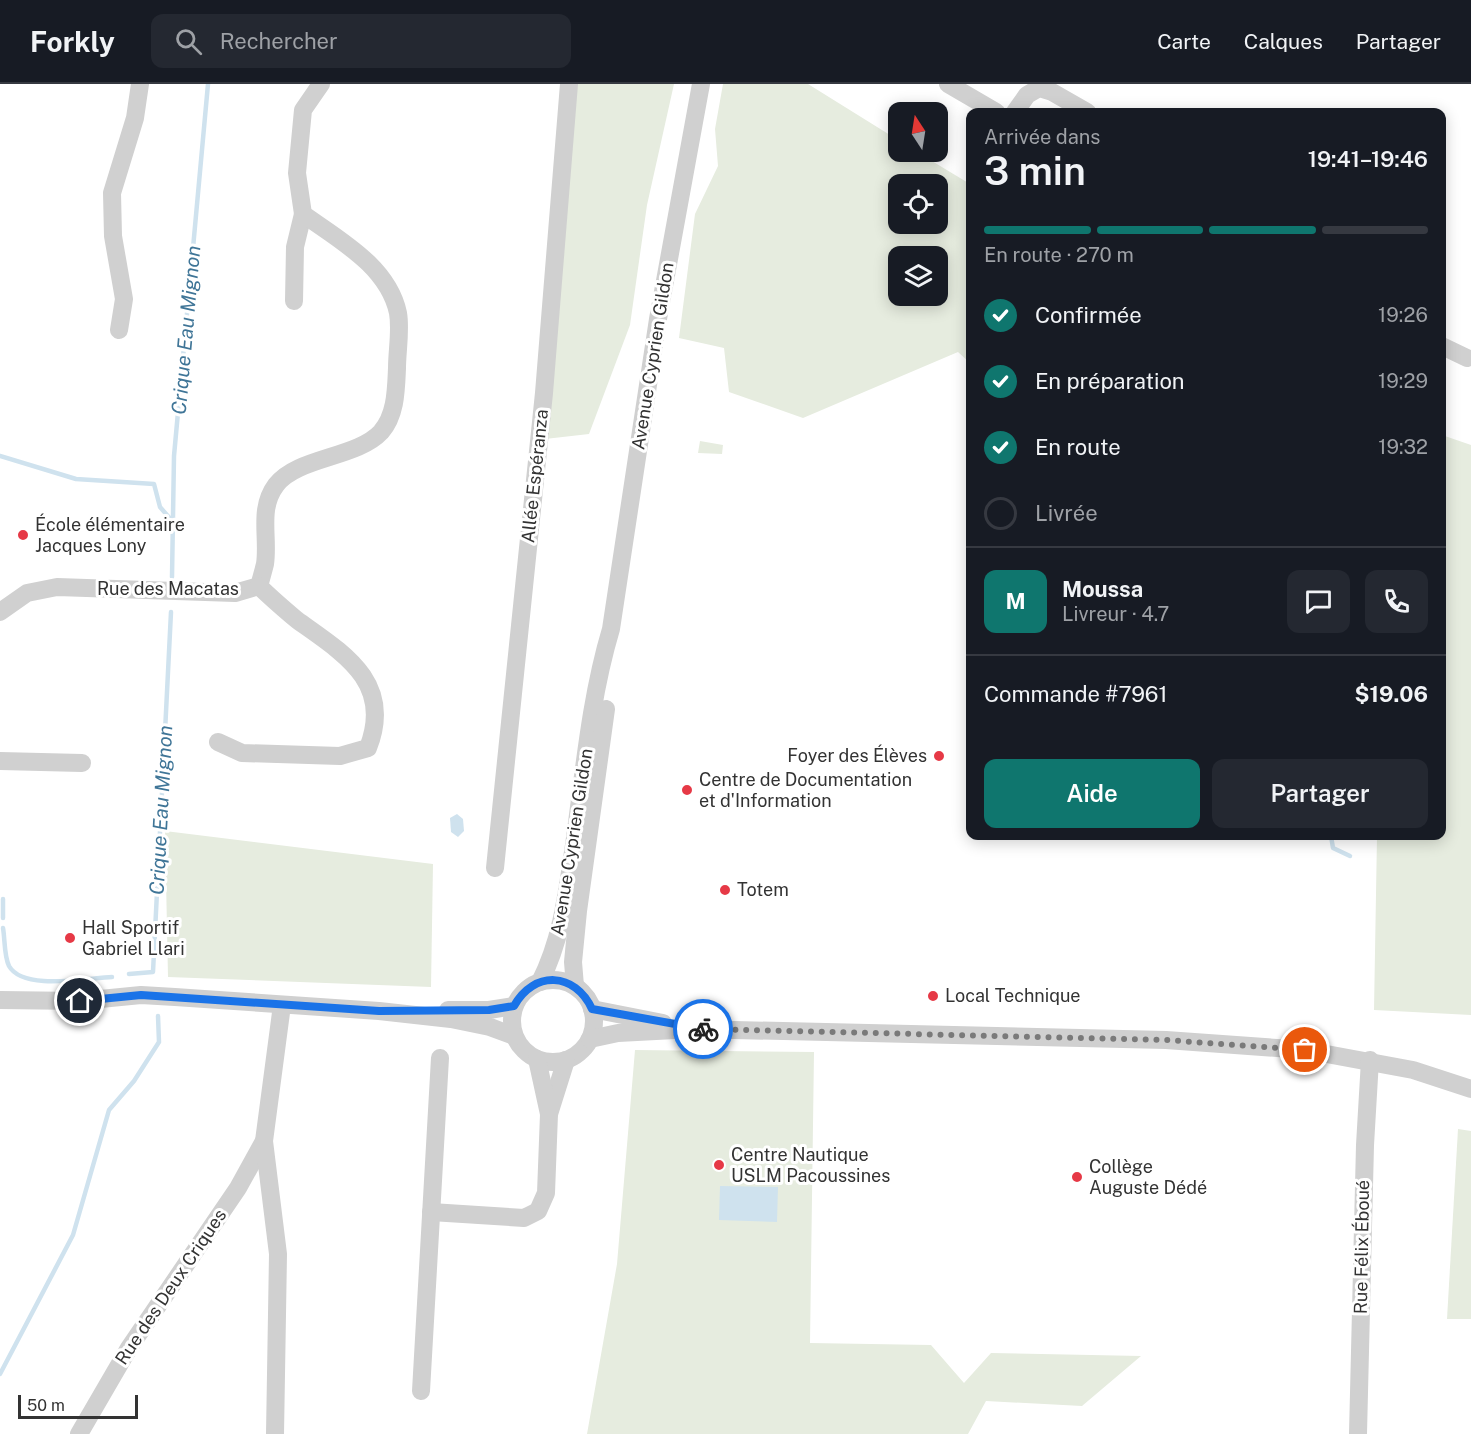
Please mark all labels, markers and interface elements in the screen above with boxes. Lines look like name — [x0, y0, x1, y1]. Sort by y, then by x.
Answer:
search box — [151, 14, 571, 68]
text: Forkly — [30, 25, 115, 58]
icon: search — [172, 25, 205, 58]
text: Rechercher — [220, 28, 338, 54]
text: Carte — [1157, 29, 1211, 54]
text: Calques — [1244, 29, 1323, 54]
text: Partager — [1356, 29, 1441, 54]
north arrow — [888, 102, 948, 162]
map controls — [888, 102, 948, 306]
text: Arrivée dans — [984, 125, 1100, 149]
text: 19:41–19:46 — [1308, 146, 1428, 172]
text: 3 min — [984, 148, 1086, 194]
button: locate — [888, 174, 948, 234]
text: En route · 270 m — [984, 243, 1134, 267]
water label: Crique Eau Mignon — [167, 244, 205, 416]
button: layers — [888, 246, 948, 306]
street label: Avenue Cyprien Gildon — [627, 261, 678, 451]
icon: check — [984, 299, 1017, 332]
text: Confirmée — [1035, 302, 1142, 328]
text: 19:26 — [1378, 303, 1428, 327]
icon: check — [984, 365, 1017, 398]
text: En préparation — [1035, 368, 1185, 394]
text: 19:29 — [1378, 369, 1428, 393]
street label: Allée Espéranza — [517, 408, 552, 544]
icon: check — [984, 431, 1017, 464]
text: En route — [1035, 434, 1121, 460]
text: 19:32 — [1378, 435, 1428, 459]
text: Livrée — [1035, 500, 1098, 526]
place label: École élémentaire Jacques Lony — [35, 513, 185, 556]
marker: École élémentaire Jacques Lony — [16, 528, 30, 542]
button: chat — [1287, 570, 1350, 633]
button: phone — [1365, 570, 1428, 633]
text: Moussa — [1062, 576, 1143, 602]
street label: Rue des Macatas — [97, 578, 239, 599]
text: M — [1005, 588, 1026, 614]
text: Livreur · 4.7 — [1062, 602, 1169, 626]
text: Commande #7961 — [984, 681, 1168, 707]
text: $19.06 — [1355, 681, 1428, 707]
water label: Crique Eau Mignon — [145, 725, 177, 895]
place label: Foyer des Élèves — [787, 744, 927, 766]
street label: Avenue Cyprien Gildon — [546, 747, 597, 937]
marker: Foyer des Élèves — [932, 749, 946, 763]
button: Aide — [984, 759, 1200, 828]
button: Partager — [1212, 759, 1428, 828]
place label: Centre de Documentation et d'Information — [699, 769, 912, 811]
marker: Centre de Documentation et d'Information — [680, 783, 694, 797]
place label: Totem — [737, 879, 789, 900]
marker: Totem — [718, 883, 732, 897]
place label: Hall Sportif Gabriel Llari — [82, 917, 185, 959]
marker: Hall Sportif Gabriel Llari — [63, 931, 77, 945]
pin — [54, 975, 105, 1026]
icon: home — [63, 984, 96, 1017]
place label: Local Technique — [945, 985, 1081, 1006]
marker: Local Technique — [926, 989, 940, 1003]
courier — [673, 999, 733, 1059]
icon: bike — [687, 1013, 720, 1046]
pin — [1279, 1024, 1330, 1075]
icon: bag — [1288, 1033, 1321, 1066]
place label: Centre Nautique USLM Pacoussines — [731, 1144, 890, 1186]
place label: Collège Auguste Dédé — [1089, 1156, 1207, 1198]
marker: Centre Nautique USLM Pacoussines — [712, 1158, 726, 1172]
marker: Collège Auguste Dédé — [1070, 1170, 1084, 1184]
street label: Rue Félix Éboué — [1349, 1180, 1373, 1314]
street label: Rue des Deux Criques — [111, 1205, 230, 1368]
scale bar — [18, 1392, 138, 1420]
text: 50 m — [27, 1396, 65, 1415]

